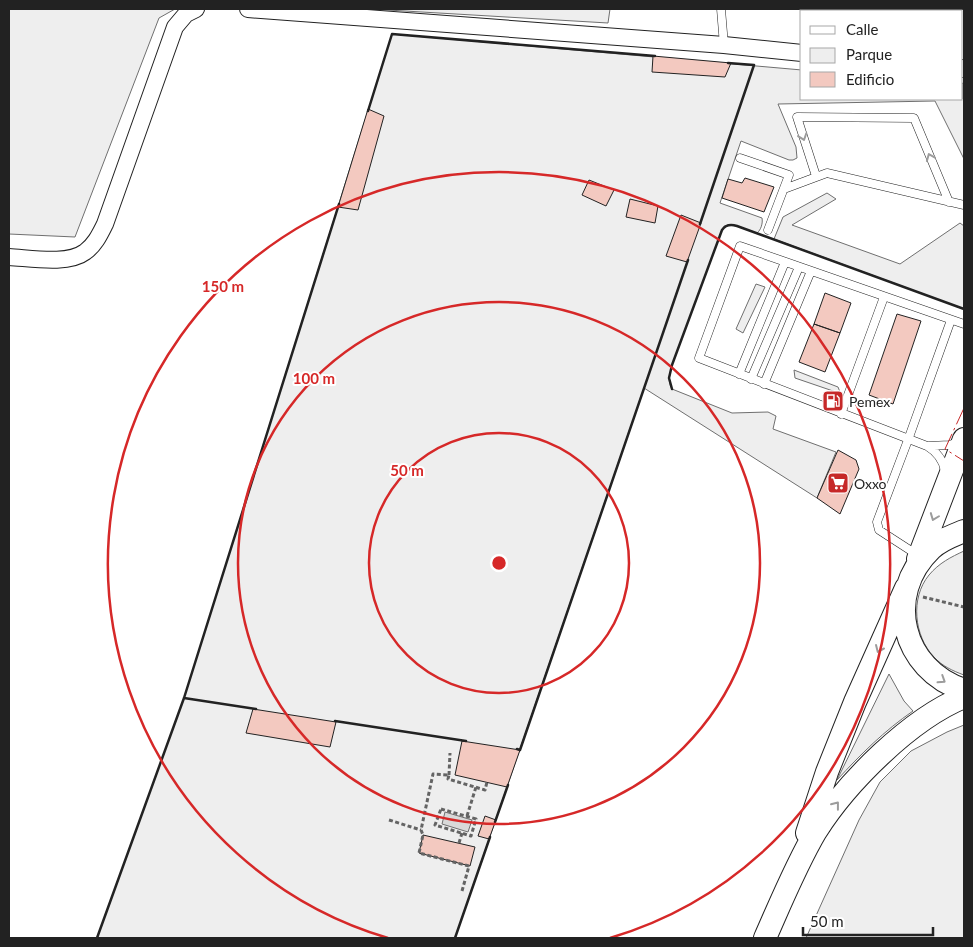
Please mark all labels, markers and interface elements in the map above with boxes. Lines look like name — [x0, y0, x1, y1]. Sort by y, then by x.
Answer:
legend — [800, 10, 963, 100]
text: Calle — [846, 20, 879, 38]
text: Parque — [846, 45, 892, 63]
text: Edificio — [846, 70, 894, 88]
one-way arrow — [797, 132, 807, 141]
one-way arrow — [926, 153, 937, 162]
text: 150 m — [202, 277, 244, 295]
text: 100 m — [293, 369, 335, 387]
fuel station icon: Pemex — [821, 389, 845, 413]
place label: Pemex — [849, 393, 890, 410]
text: 50 m — [390, 461, 424, 479]
supermarket icon: Oxxo — [826, 471, 850, 495]
place label: Oxxo — [854, 475, 887, 492]
one-way arrow — [930, 512, 940, 521]
centre of rings — [490, 554, 508, 572]
one-way arrow — [875, 644, 886, 653]
one-way arrow — [937, 674, 946, 683]
one-way arrow — [830, 801, 839, 811]
scale bar — [803, 904, 933, 936]
text: 50 m — [810, 912, 844, 930]

